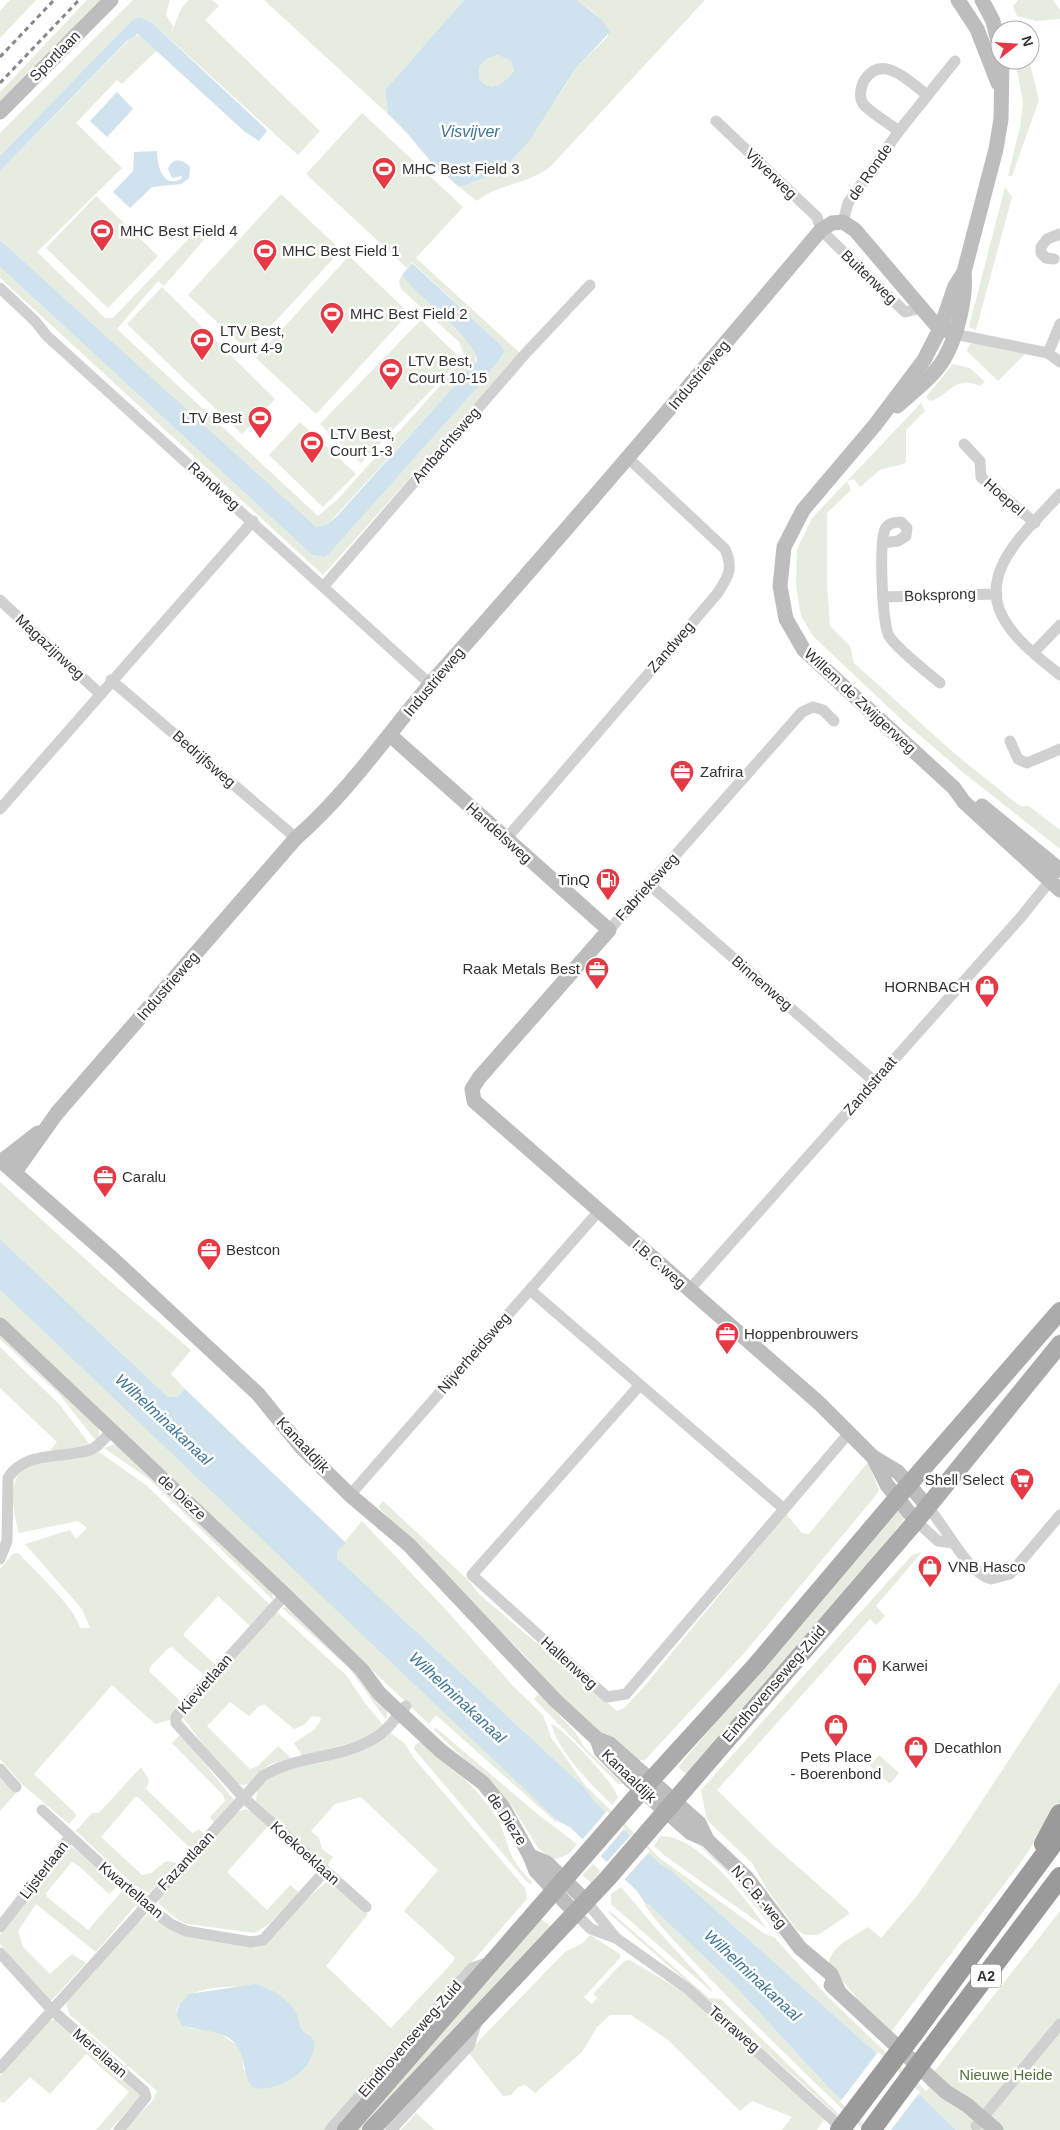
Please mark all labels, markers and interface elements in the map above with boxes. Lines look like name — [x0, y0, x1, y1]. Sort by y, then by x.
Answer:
north arrow — [990, 20, 1040, 70]
street label: Sportlaan — [26, 27, 83, 84]
text: N — [1018, 34, 1037, 48]
water label: Visvijver — [440, 123, 500, 140]
street label: de Ronde — [844, 140, 895, 203]
street label: Vijverweg — [742, 145, 801, 202]
sports icon: MHC Best Field 3 — [371, 156, 397, 190]
place label: MHC Best Field 3 — [402, 160, 520, 177]
sports icon: MHC Best Field 4 — [89, 218, 115, 252]
place label: MHC Best Field 4 — [120, 222, 238, 239]
sports icon: MHC Best Field 1 — [252, 238, 278, 272]
place label: MHC Best Field 1 — [282, 242, 400, 259]
street label: Buitenweg — [838, 246, 900, 307]
sports icon: MHC Best Field 2 — [319, 301, 345, 335]
place label: MHC Best Field 2 — [350, 305, 468, 322]
place label: LTV Best, Court 4-9 — [220, 322, 285, 356]
sports icon: LTV Best, Court 4-9 — [189, 327, 215, 361]
street label: Industrieweg — [665, 337, 732, 413]
place label: LTV Best, Court 10-15 — [408, 352, 487, 386]
sports icon: LTV Best, Court 10-15 — [378, 357, 404, 391]
street label: Ambachtsweg — [408, 404, 483, 486]
sports icon: LTV Best — [247, 405, 273, 439]
place label: LTV Best — [181, 409, 243, 426]
place label: LTV Best, Court 1-3 — [330, 425, 395, 459]
sports icon: LTV Best, Court 1-3 — [299, 430, 325, 464]
street label: Randweg — [185, 458, 244, 513]
street label: Hoepel — [981, 475, 1028, 519]
street label: Boksprong — [904, 585, 976, 604]
street label: Magazijnweg — [13, 611, 88, 683]
street label: Zandweg — [644, 618, 697, 676]
street label: Industrieweg — [400, 644, 467, 720]
street label: Willem de Zwijgerweg — [801, 645, 919, 757]
street label: Bedrijfsweg — [169, 727, 239, 790]
office icon: Zafrira — [669, 759, 695, 793]
place label: Zafrira — [700, 763, 744, 780]
street label: Handelsweg — [463, 799, 536, 867]
street label: Fabrieksweg — [612, 849, 681, 924]
fuel station icon: TinQ — [595, 867, 621, 901]
place label: TinQ — [558, 871, 590, 888]
street label: Industrieweg — [133, 948, 202, 1023]
street label: Binnenweg — [729, 952, 796, 1013]
office icon: Raak Metals Best — [584, 956, 610, 990]
place label: Raak Metals Best — [462, 960, 581, 977]
shop icon: HORNBACH — [974, 974, 1000, 1008]
place label: HORNBACH — [884, 978, 970, 995]
street label: Zandstraat — [840, 1052, 900, 1118]
office icon: Caralu — [92, 1164, 118, 1198]
place label: Caralu — [122, 1168, 166, 1185]
street label: I.B.C.weg — [629, 1236, 689, 1291]
office icon: Bestcon — [196, 1237, 222, 1271]
place label: Bestcon — [226, 1241, 280, 1258]
street label: Nijverheidsweg — [434, 1309, 513, 1397]
office icon: Hoppenbrouwers — [714, 1321, 740, 1355]
place label: Hoppenbrouwers — [744, 1325, 858, 1342]
water label: Wilhelminakanaal — [112, 1370, 216, 1469]
street label: Kanaaldijk — [274, 1414, 334, 1476]
supermarket icon: Shell Select — [1009, 1467, 1035, 1501]
street label: de Dieze — [155, 1470, 210, 1523]
place label: Shell Select — [925, 1471, 1005, 1488]
shop icon: VNB Hasco — [917, 1554, 943, 1588]
place label: VNB Hasco — [948, 1558, 1026, 1575]
street label: Eindhovenseweg-Zuid — [719, 1622, 829, 1745]
street label: Hallenweg — [538, 1633, 601, 1692]
water label: Wilhelminakanaal — [406, 1648, 510, 1747]
street label: Kievietlaan — [174, 1650, 235, 1717]
shop icon: Karwei — [852, 1653, 878, 1687]
place label: Karwei — [882, 1657, 928, 1674]
shop icon: Pets Place - Boerenbond — [823, 1713, 849, 1747]
shop icon: Decathlon — [903, 1735, 929, 1769]
place label: Decathlon — [934, 1739, 1002, 1756]
street label: Kanaaldijk — [599, 1745, 661, 1806]
place label: Pets Place - Boerenbond — [791, 1748, 881, 1782]
street label: de Dieze — [484, 1789, 531, 1848]
street label: Koekoeklaan — [267, 1817, 343, 1888]
street label: Fazantlaan — [154, 1828, 217, 1894]
street label: Lijsterlaan — [16, 1838, 71, 1902]
street label: Kwartellaan — [96, 1858, 167, 1921]
street label: N.C.B.-weg — [728, 1862, 791, 1932]
water label: Wilhelminakanaal — [701, 1926, 805, 2025]
road number: A2 — [971, 1964, 1001, 1988]
street label: Eindhovenseweg-Zuid — [355, 1977, 465, 2100]
street label: Terraweg — [705, 2002, 763, 2055]
street label: Merellaan — [70, 2025, 131, 2081]
park label: Nieuwe Heide — [959, 2066, 1053, 2083]

